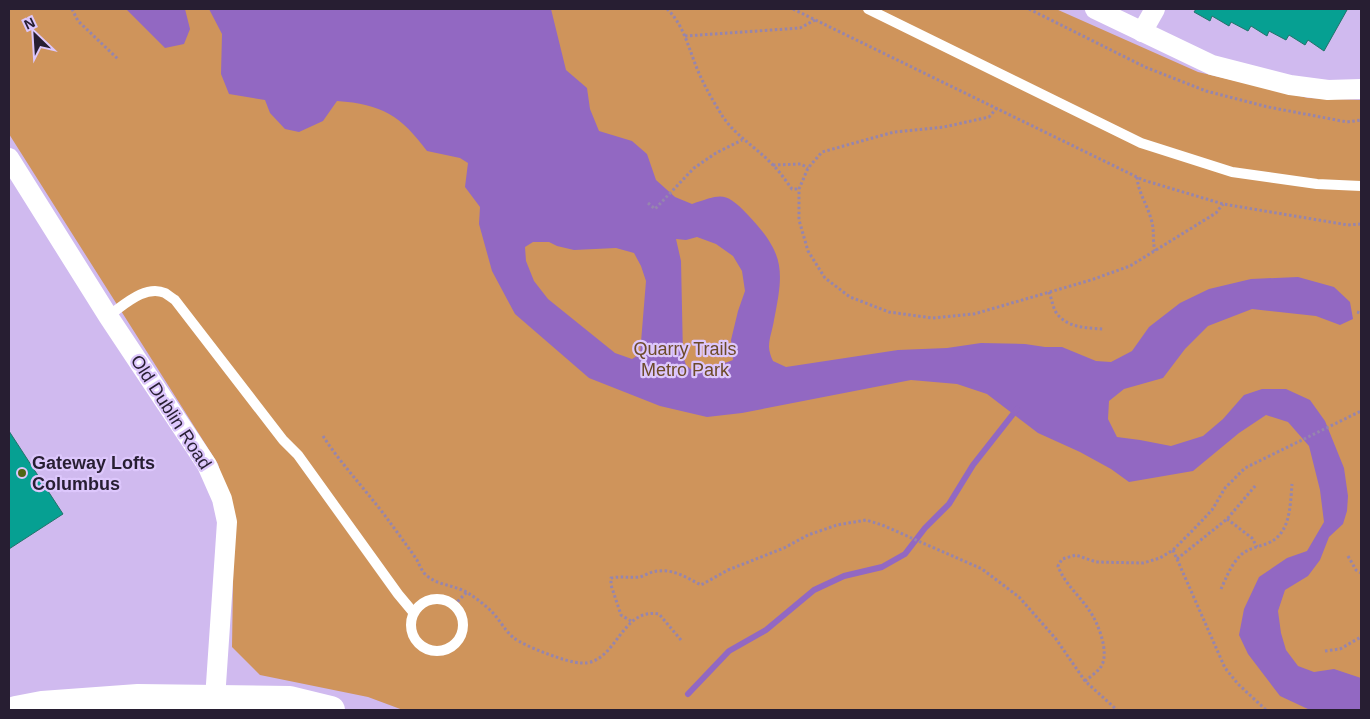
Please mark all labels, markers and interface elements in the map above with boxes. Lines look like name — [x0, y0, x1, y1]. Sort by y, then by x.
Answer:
north arrow — [10, 10, 60, 60]
text: N — [22, 14, 37, 33]
park label: Quarry Trails Metro Park — [633, 339, 737, 380]
street label: Old Dublin Road — [127, 351, 215, 473]
place label: Gateway Lofts Columbus — [32, 453, 155, 494]
marker: Gateway Lofts Columbus — [16, 467, 28, 479]

